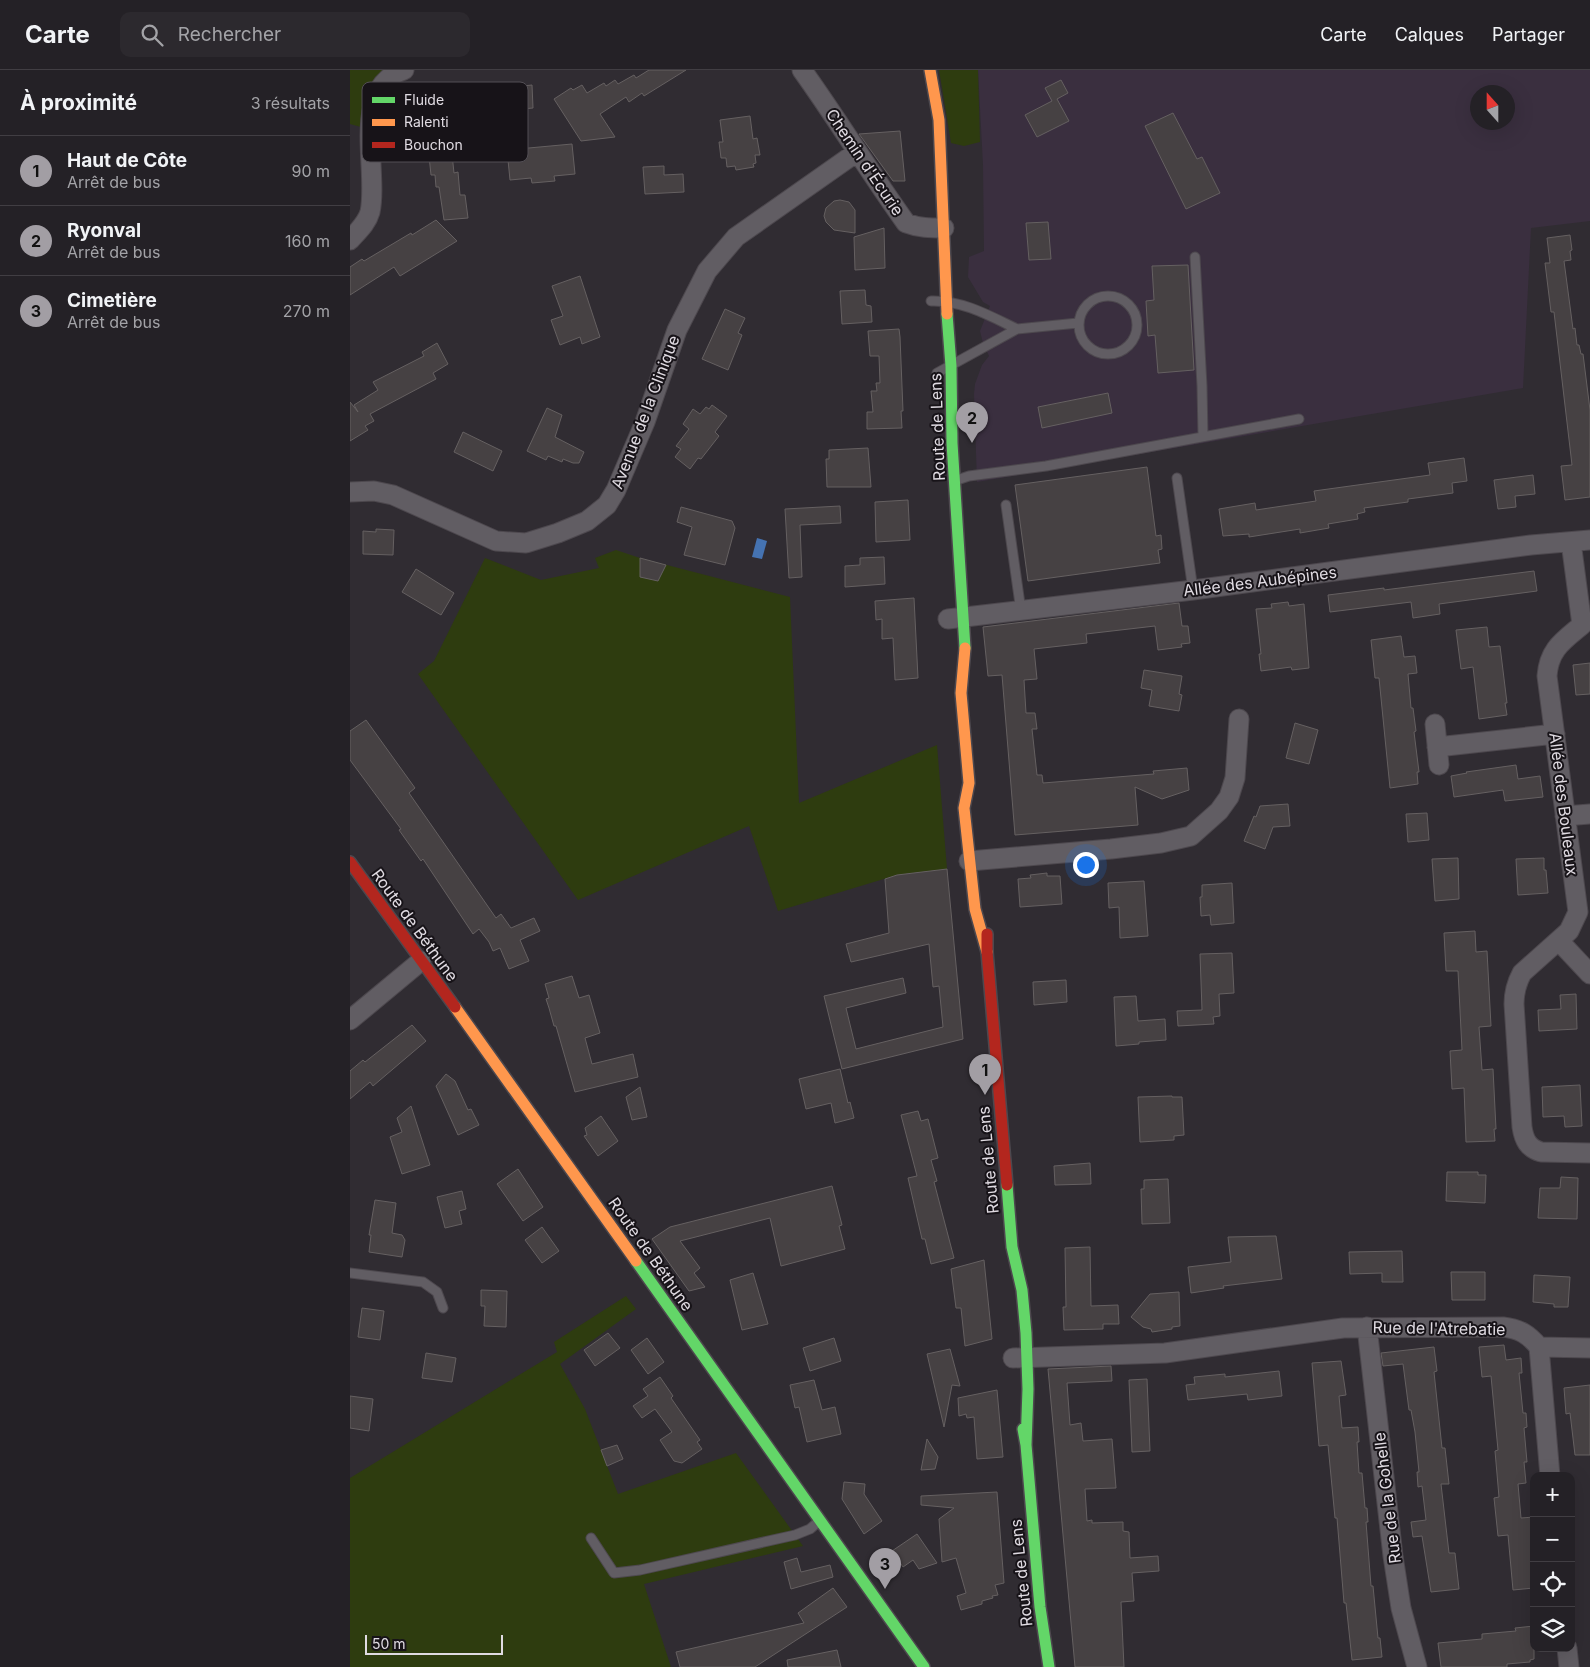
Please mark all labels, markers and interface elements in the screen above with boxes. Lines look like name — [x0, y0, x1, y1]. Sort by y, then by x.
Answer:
search box — [120, 12, 470, 57]
text: Carte — [25, 20, 90, 49]
icon: search — [138, 21, 166, 49]
text: Rechercher — [178, 23, 281, 46]
text: Carte — [1320, 24, 1367, 45]
text: Calques — [1395, 24, 1464, 45]
text: Partager — [1492, 24, 1565, 45]
legend — [362, 82, 528, 162]
north arrow — [1470, 85, 1515, 130]
text: À proximité — [20, 90, 137, 115]
text: Fluide — [404, 91, 444, 108]
text: 3 résultats — [251, 93, 330, 113]
street label: Chemin d'Écurie — [822, 105, 908, 219]
text: Ralenti — [404, 113, 449, 130]
text: Bouchon — [404, 136, 463, 153]
text: Haut de Côte — [67, 149, 187, 172]
text: 1 — [33, 161, 39, 181]
text: 90 m — [291, 161, 330, 181]
text: Arrêt de bus — [67, 172, 160, 192]
text: Ryonval — [67, 219, 141, 242]
text: 2 — [31, 231, 41, 251]
text: 160 m — [285, 231, 330, 251]
text: Arrêt de bus — [67, 242, 160, 262]
text: Cimetière — [67, 289, 157, 312]
text: 3 — [31, 301, 41, 321]
text: 270 m — [283, 301, 330, 321]
text: Arrêt de bus — [67, 312, 160, 332]
street label: Avenue de la Clinique — [606, 332, 684, 492]
street label: Route de Lens — [925, 373, 949, 481]
pin: 2 — [956, 402, 988, 443]
street label: Allée des Aubépines — [1182, 562, 1338, 600]
street label: Allée des Bouleaux — [1545, 731, 1583, 877]
your location — [1073, 852, 1099, 878]
street label: Route de Béthune — [367, 865, 463, 985]
pin: 1 — [969, 1054, 1001, 1095]
street label: Route de Lens — [973, 1105, 1003, 1215]
street label: Route de Béthune — [604, 1193, 698, 1315]
street label: Rue de l'Atrebatie — [1372, 1317, 1506, 1339]
street label: Rue de la Gohelle — [1369, 1431, 1405, 1565]
map controls — [1530, 1472, 1575, 1652]
button: + — [1530, 1472, 1575, 1517]
button: − — [1530, 1517, 1575, 1562]
street label: Route de Lens — [1005, 1518, 1037, 1628]
pin: 3 — [869, 1548, 901, 1589]
button: locate — [1530, 1562, 1575, 1607]
button: layers — [1530, 1607, 1575, 1652]
scale bar — [365, 1632, 502, 1655]
text: 50 m — [372, 1635, 406, 1652]

